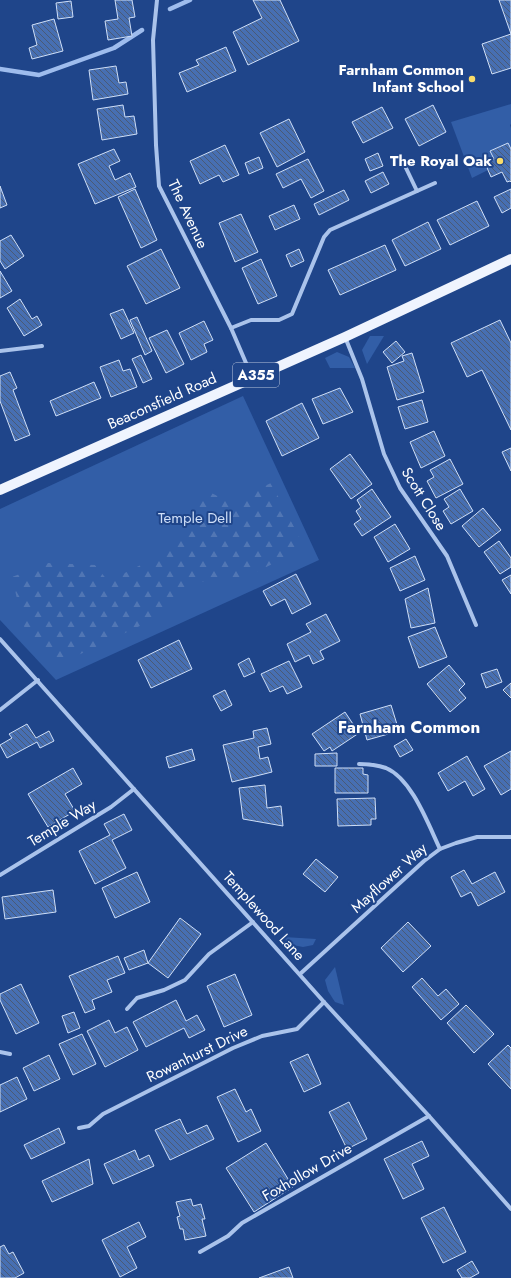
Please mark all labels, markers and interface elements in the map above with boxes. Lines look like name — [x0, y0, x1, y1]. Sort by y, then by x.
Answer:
place label: Farnham Common Infant School — [338, 59, 464, 98]
marker: Farnham Common Infant School — [467, 74, 477, 84]
place label: The Royal Oak — [390, 150, 492, 172]
marker: The Royal Oak — [495, 156, 505, 166]
street label: The Avenue — [162, 176, 214, 252]
road number: A355 — [233, 363, 279, 387]
street label: Beaconsfield Road — [104, 367, 220, 435]
street label: Scott Close — [396, 463, 452, 535]
park label: Temple Dell — [158, 507, 232, 529]
district label: Farnham Common — [338, 715, 480, 739]
street label: Temple Way — [24, 794, 101, 852]
street label: Mayflower Way — [346, 837, 432, 918]
street label: Templewood Lane — [218, 867, 310, 966]
street label: Rowanhurst Drive — [143, 1020, 252, 1088]
street label: Foxhollow Drive — [258, 1137, 356, 1207]

